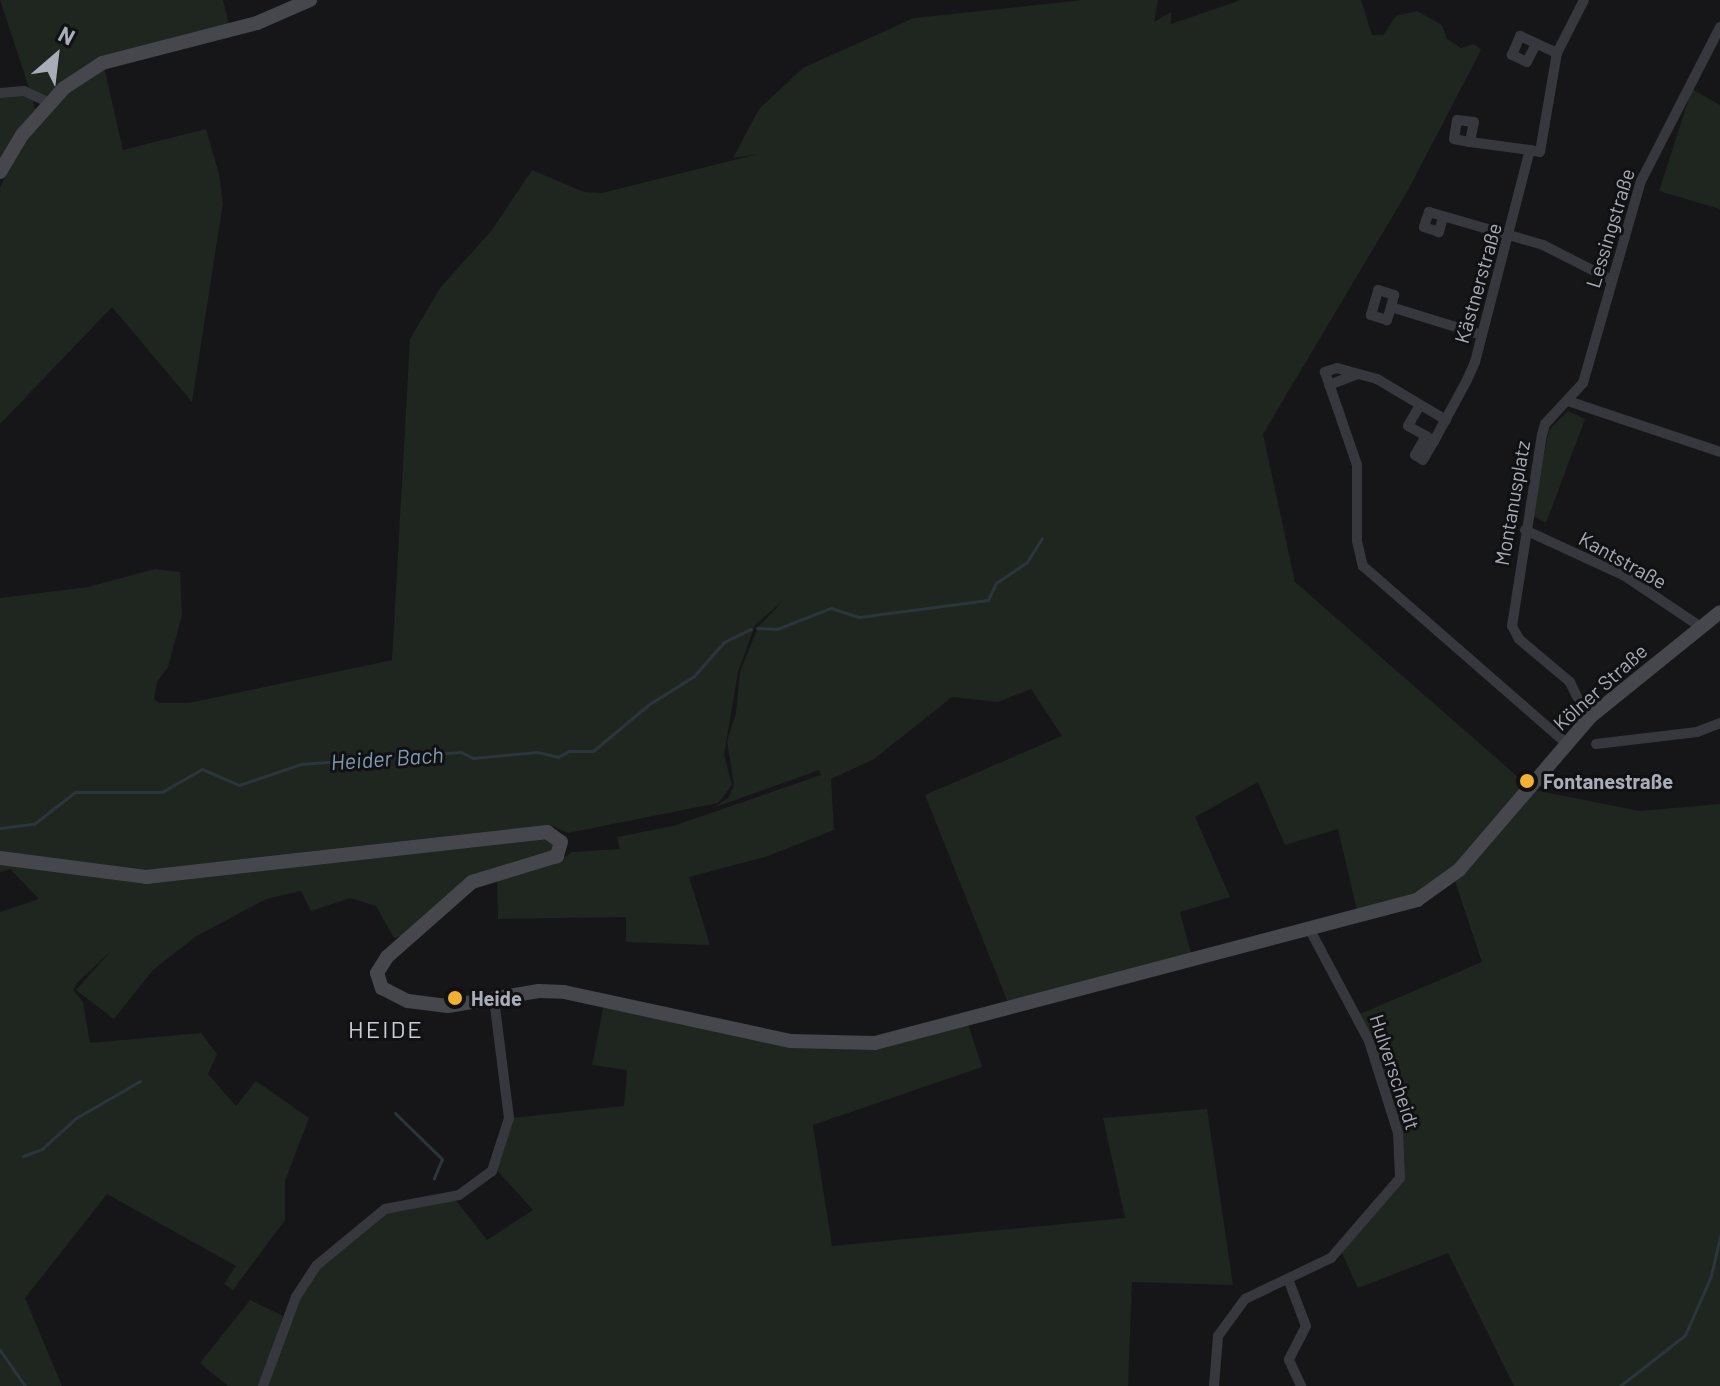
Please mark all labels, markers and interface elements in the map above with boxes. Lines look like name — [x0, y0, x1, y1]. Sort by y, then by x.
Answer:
north arrow — [16, 16, 96, 96]
text: N — [55, 20, 80, 50]
street label: Lessingstraße — [1580, 166, 1640, 290]
street label: Kästnerstraße — [1449, 220, 1507, 346]
street label: Montanusplatz — [1489, 439, 1535, 567]
street label: Kantstraße — [1575, 526, 1671, 594]
street label: Kölner Straße — [1548, 639, 1652, 735]
water label: Heider Bach — [330, 741, 444, 775]
place label: Fontanestraße — [1543, 769, 1673, 793]
marker: Fontanestraße — [1518, 772, 1536, 790]
place label: Heide — [471, 986, 522, 1010]
marker: Heide — [446, 989, 464, 1007]
street label: Hulverscheidt — [1365, 1011, 1425, 1133]
district label: HEIDE — [348, 1015, 424, 1043]

